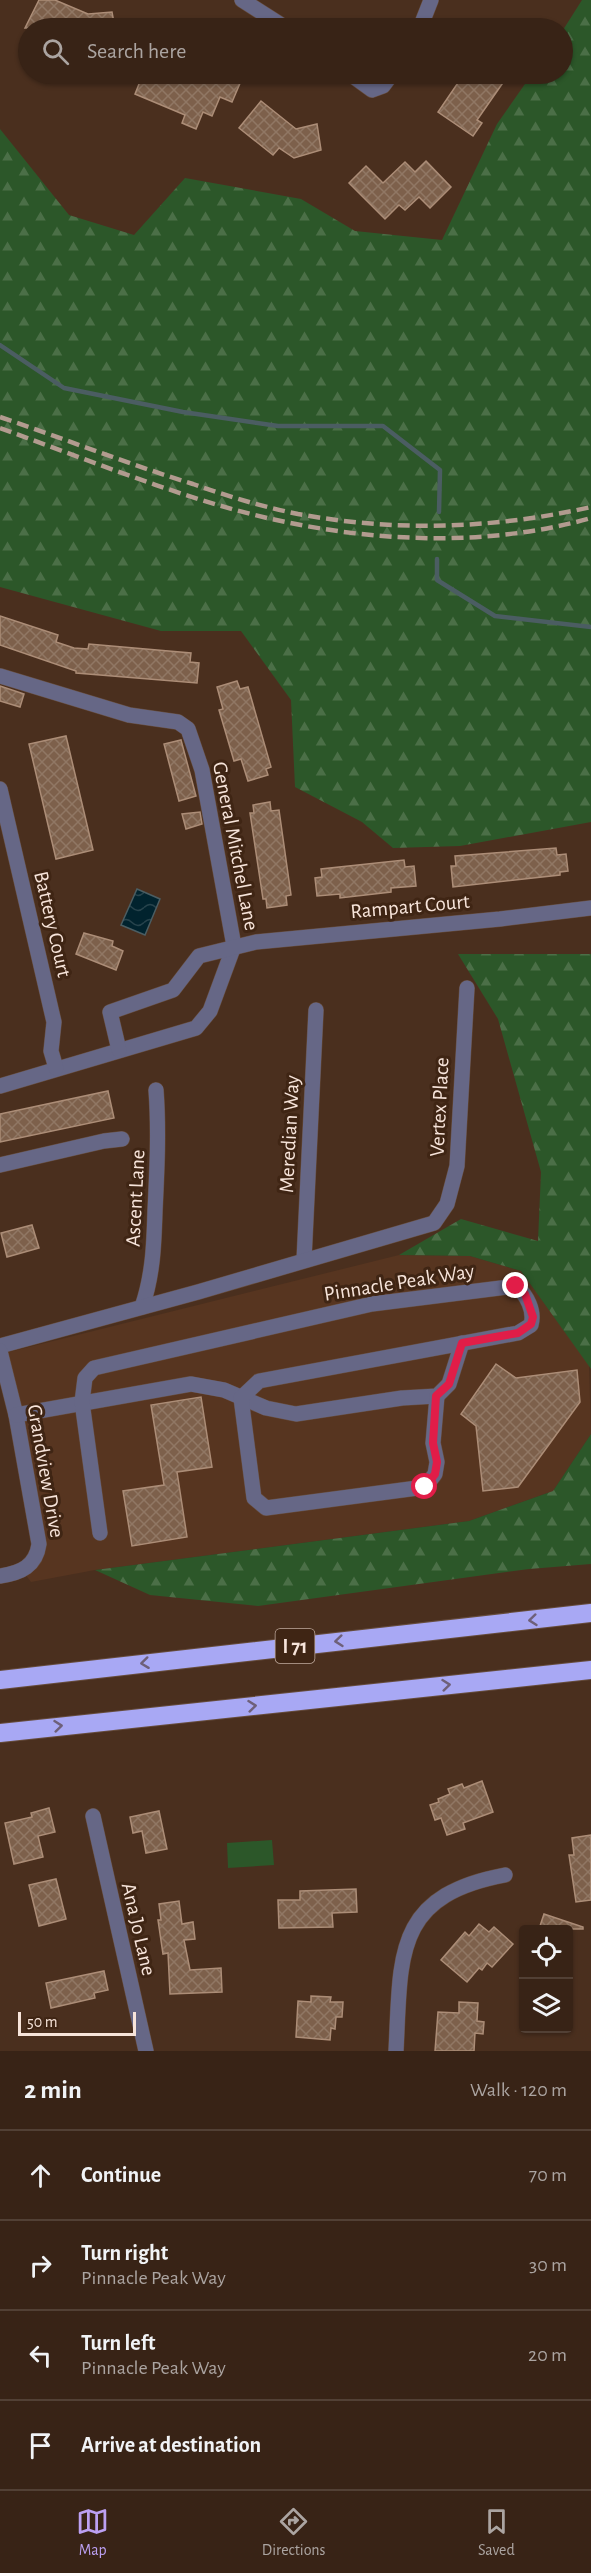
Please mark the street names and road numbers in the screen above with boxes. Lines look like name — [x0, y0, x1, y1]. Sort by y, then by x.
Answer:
street label: General Mitchel Lane — [209, 760, 262, 932]
street label: Battery Court — [30, 869, 75, 979]
street label: Rampart Court — [350, 891, 471, 922]
street label: Vertex Place — [426, 1057, 453, 1157]
street label: Meredian Way — [276, 1075, 303, 1194]
street label: Ascent Lane — [122, 1149, 149, 1247]
street label: Pinnacle Peak Way — [322, 1260, 476, 1305]
street label: Grandview Drive — [23, 1403, 68, 1539]
road number: I 71 — [276, 1629, 314, 1663]
street label: Ana Jo Lane — [118, 1881, 159, 1978]

